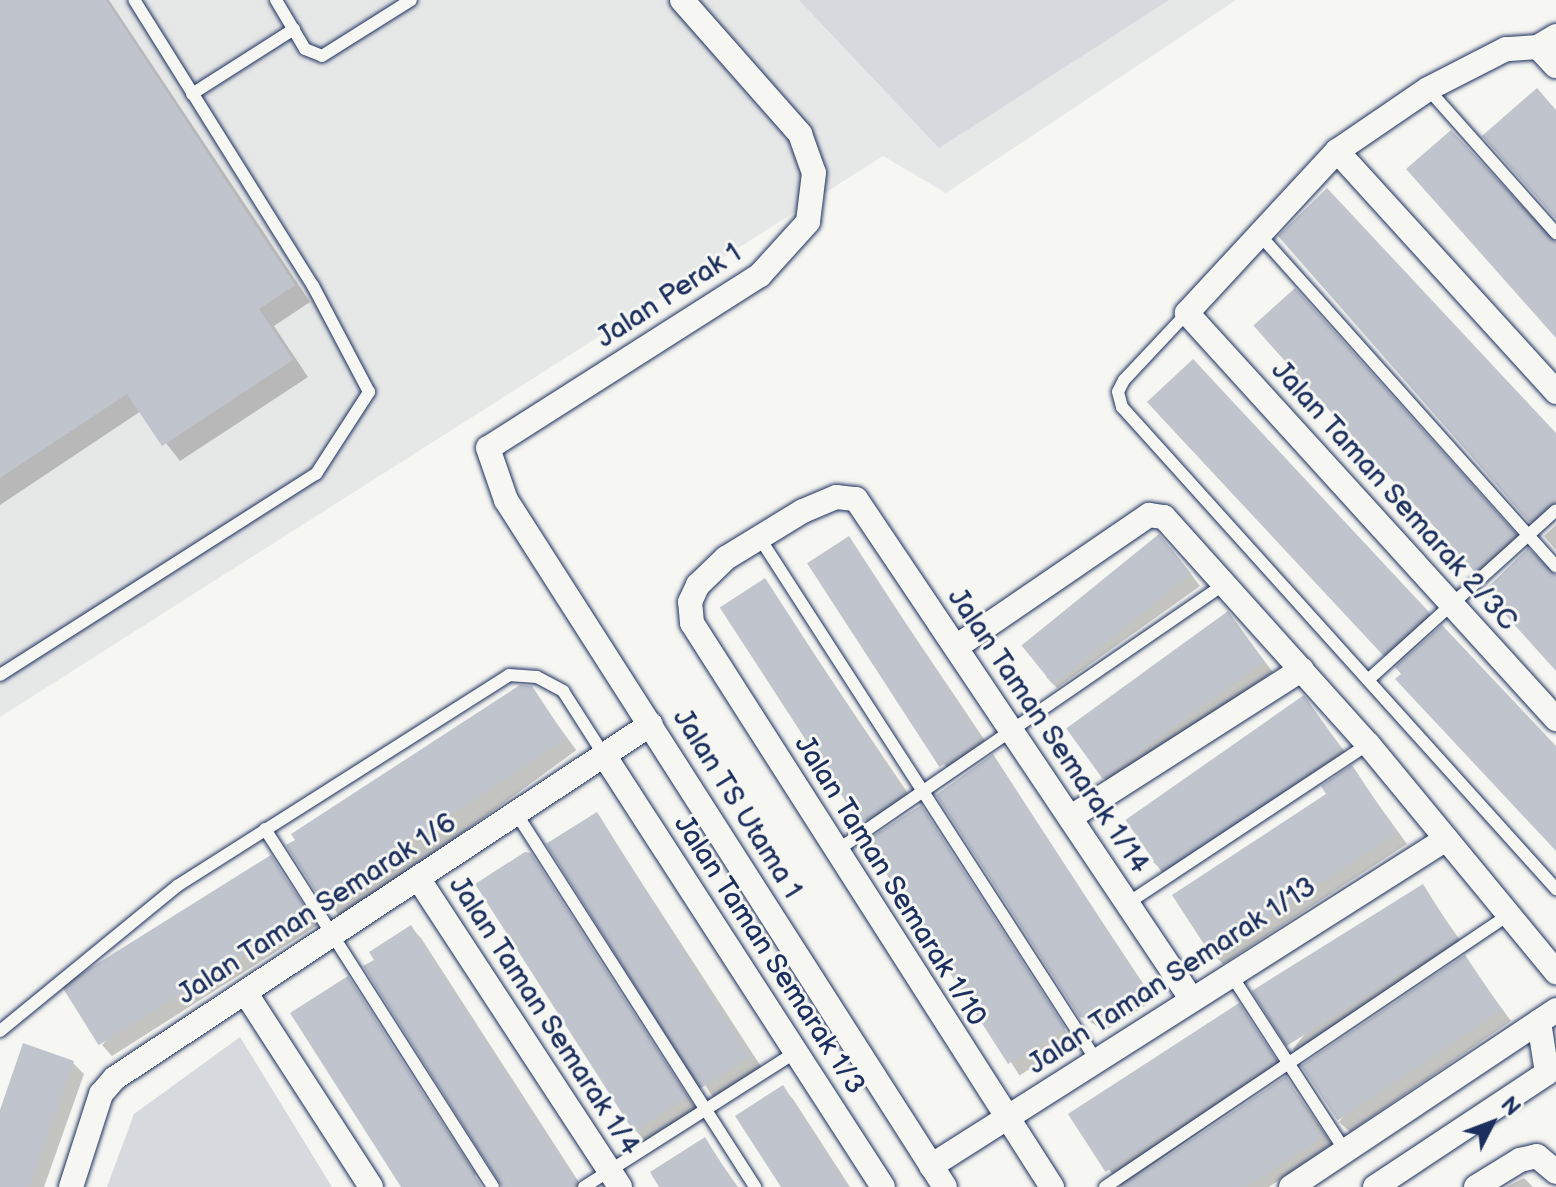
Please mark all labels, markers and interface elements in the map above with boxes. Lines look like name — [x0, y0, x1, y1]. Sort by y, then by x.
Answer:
street label: Jalan Perak 1 — [590, 237, 748, 355]
street label: Jalan Taman Semarak 2/3C — [1263, 354, 1525, 638]
street label: Jalan Taman Semarak 1/14 — [940, 582, 1156, 880]
street label: Jalan TS Utama 1 — [665, 703, 809, 905]
street label: Jalan Taman Semarak 1/10 — [786, 729, 994, 1033]
street label: Jalan Taman Semarak 1/6 — [171, 806, 463, 1012]
street label: Jalan Taman Semarak 1/3 — [666, 809, 872, 1101]
street label: Jalan Taman Semarak 1/4 — [441, 870, 647, 1162]
street label: Jalan Taman Semarak 1/13 — [1021, 870, 1323, 1082]
north arrow — [1452, 1083, 1532, 1163]
text: N — [1495, 1091, 1526, 1122]

